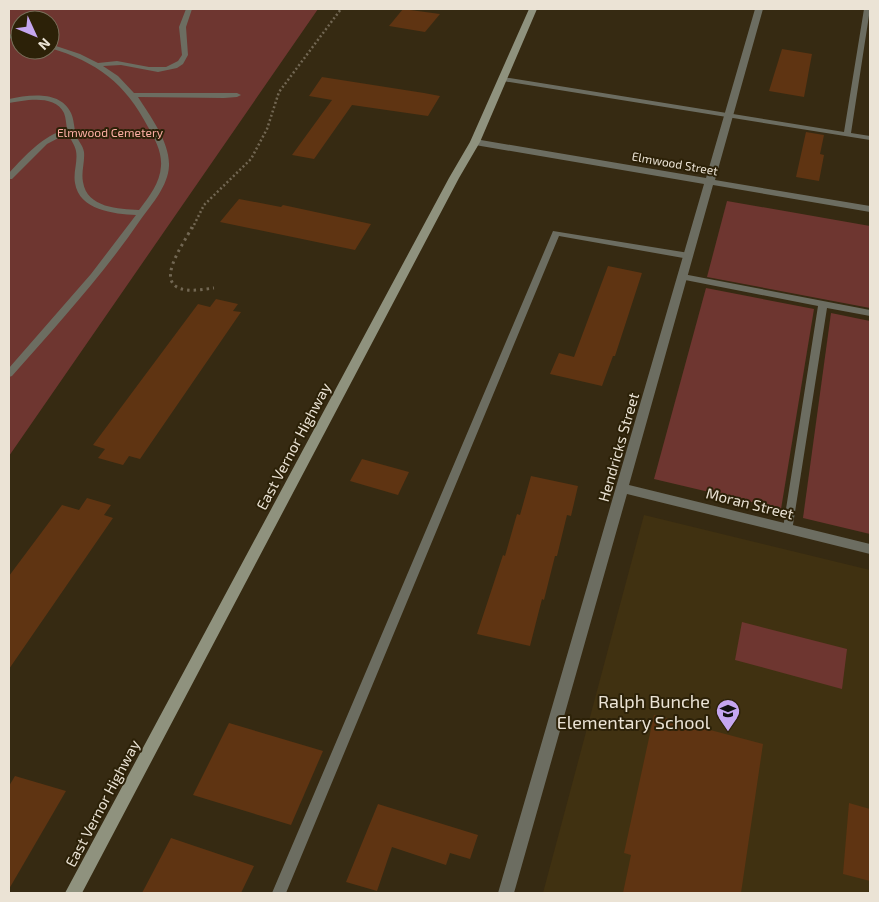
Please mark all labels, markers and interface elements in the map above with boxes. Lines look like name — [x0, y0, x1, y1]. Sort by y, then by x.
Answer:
north arrow — [10, 10, 60, 60]
text: N — [35, 35, 54, 54]
park label: Elmwood Cemetery — [57, 125, 164, 139]
street label: Elmwood Street — [631, 149, 720, 178]
street label: East Vernor Highway — [252, 379, 334, 513]
street label: Hendricks Street — [594, 390, 642, 504]
street label: Moran Street — [704, 483, 796, 523]
place label: Ralph Bunche Elementary School — [557, 690, 711, 733]
school or university icon: Ralph Bunche Elementary School — [715, 698, 741, 732]
street label: East Vernor Highway — [61, 736, 143, 870]

